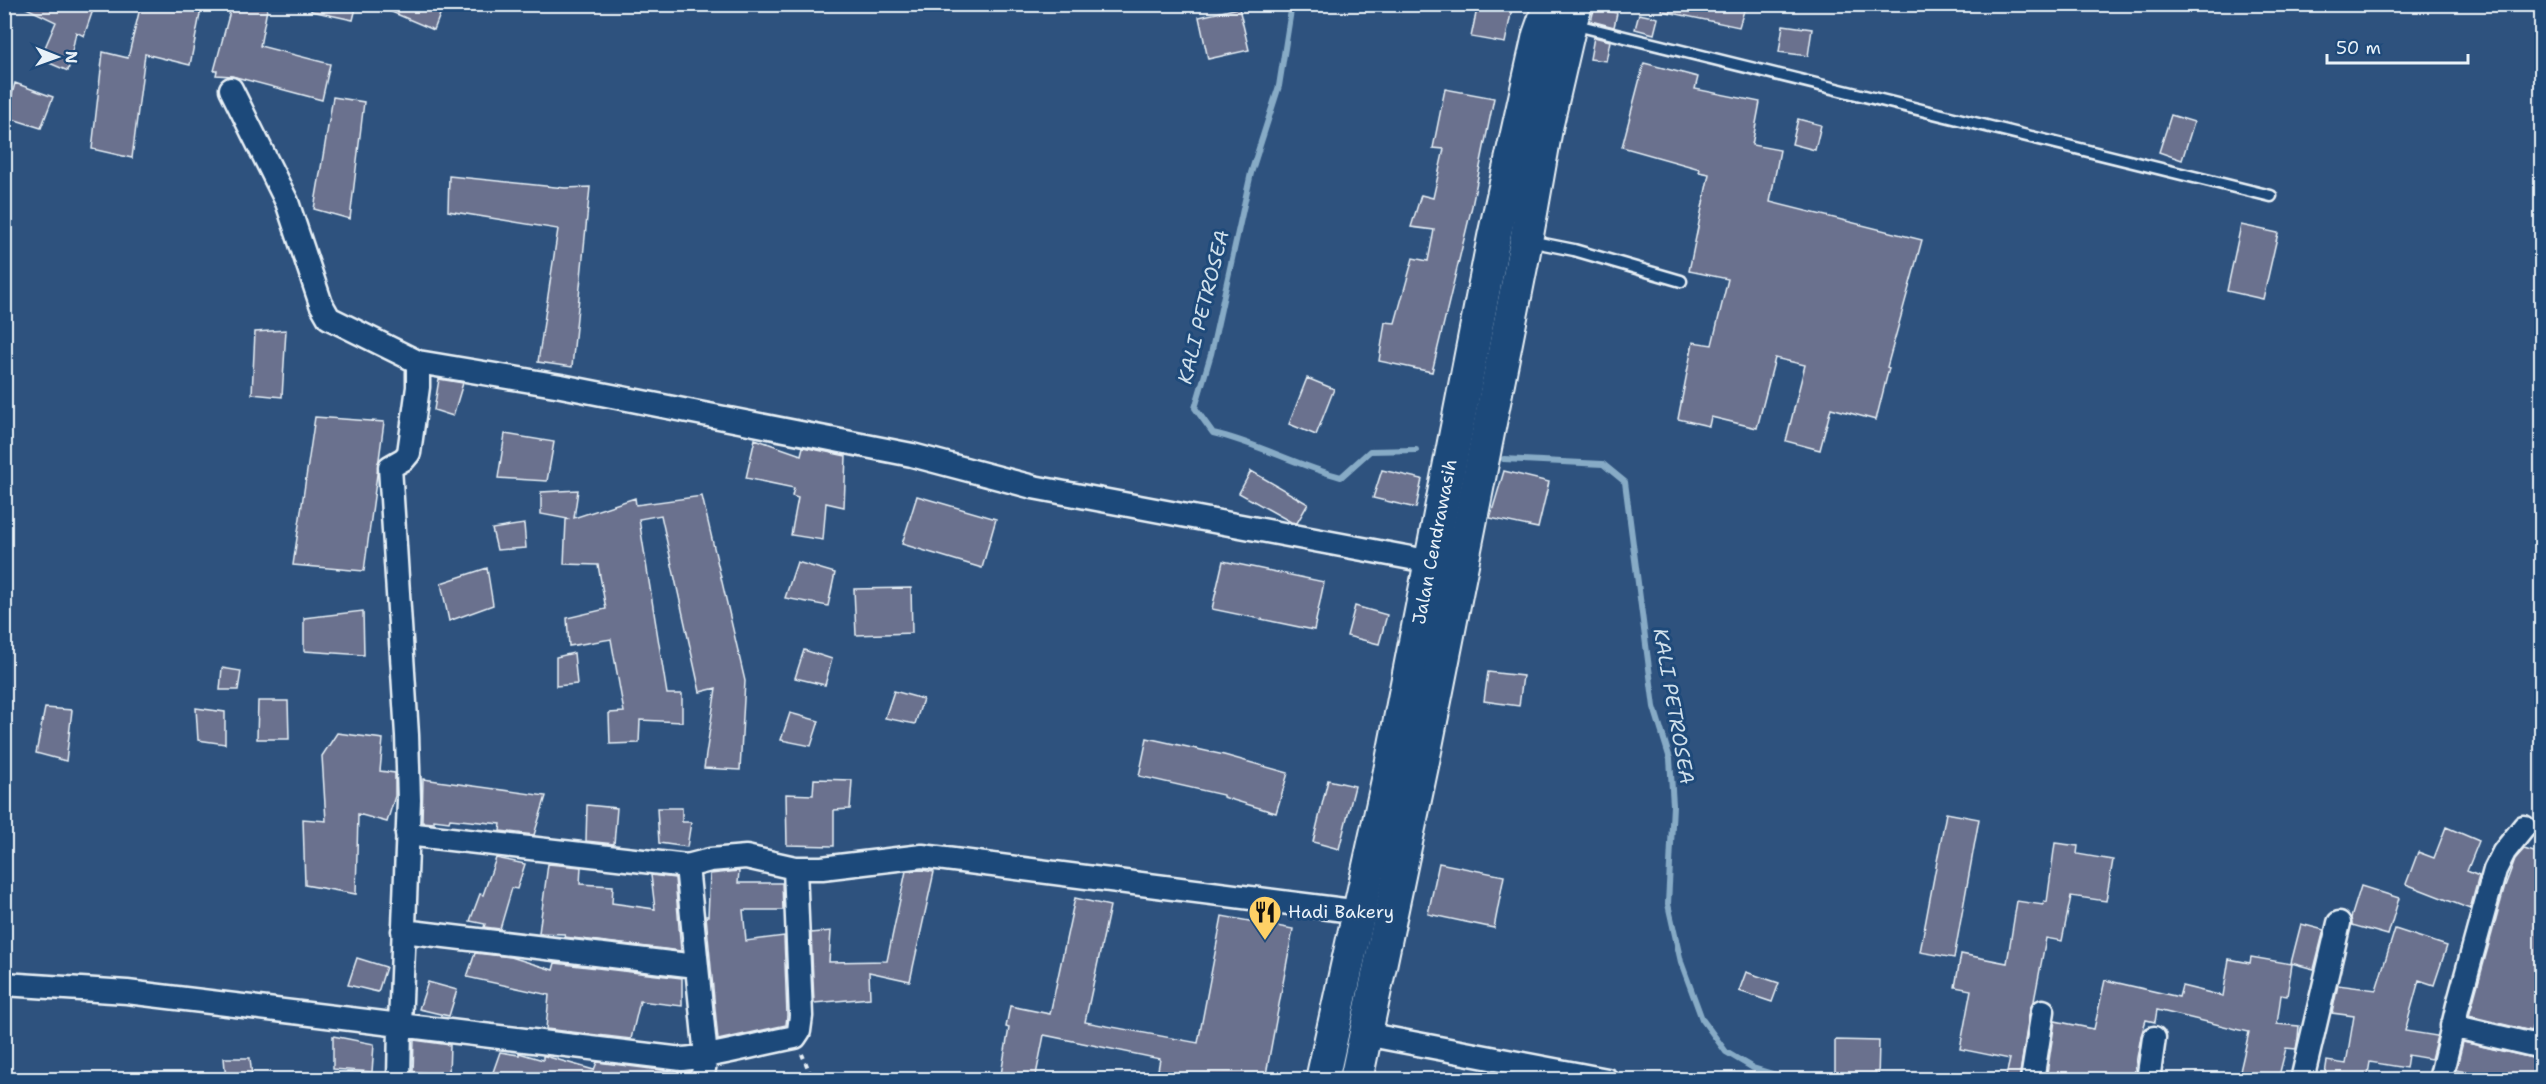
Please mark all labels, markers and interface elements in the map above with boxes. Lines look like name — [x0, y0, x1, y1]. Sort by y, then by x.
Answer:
north arrow — [27, 27, 87, 87]
scale bar — [2327, 27, 2468, 65]
text: 50 m — [2336, 36, 2381, 60]
text: N — [61, 51, 82, 64]
water label: KALI PETROSEA — [1171, 227, 1235, 387]
street label: Jalan Cendrawasih — [1407, 457, 1462, 626]
water label: KALI PETROSEA — [1647, 626, 1701, 786]
restaurant icon: Hadi Bakery — [1247, 894, 1283, 941]
place label: Hadi Bakery — [1288, 900, 1394, 924]

